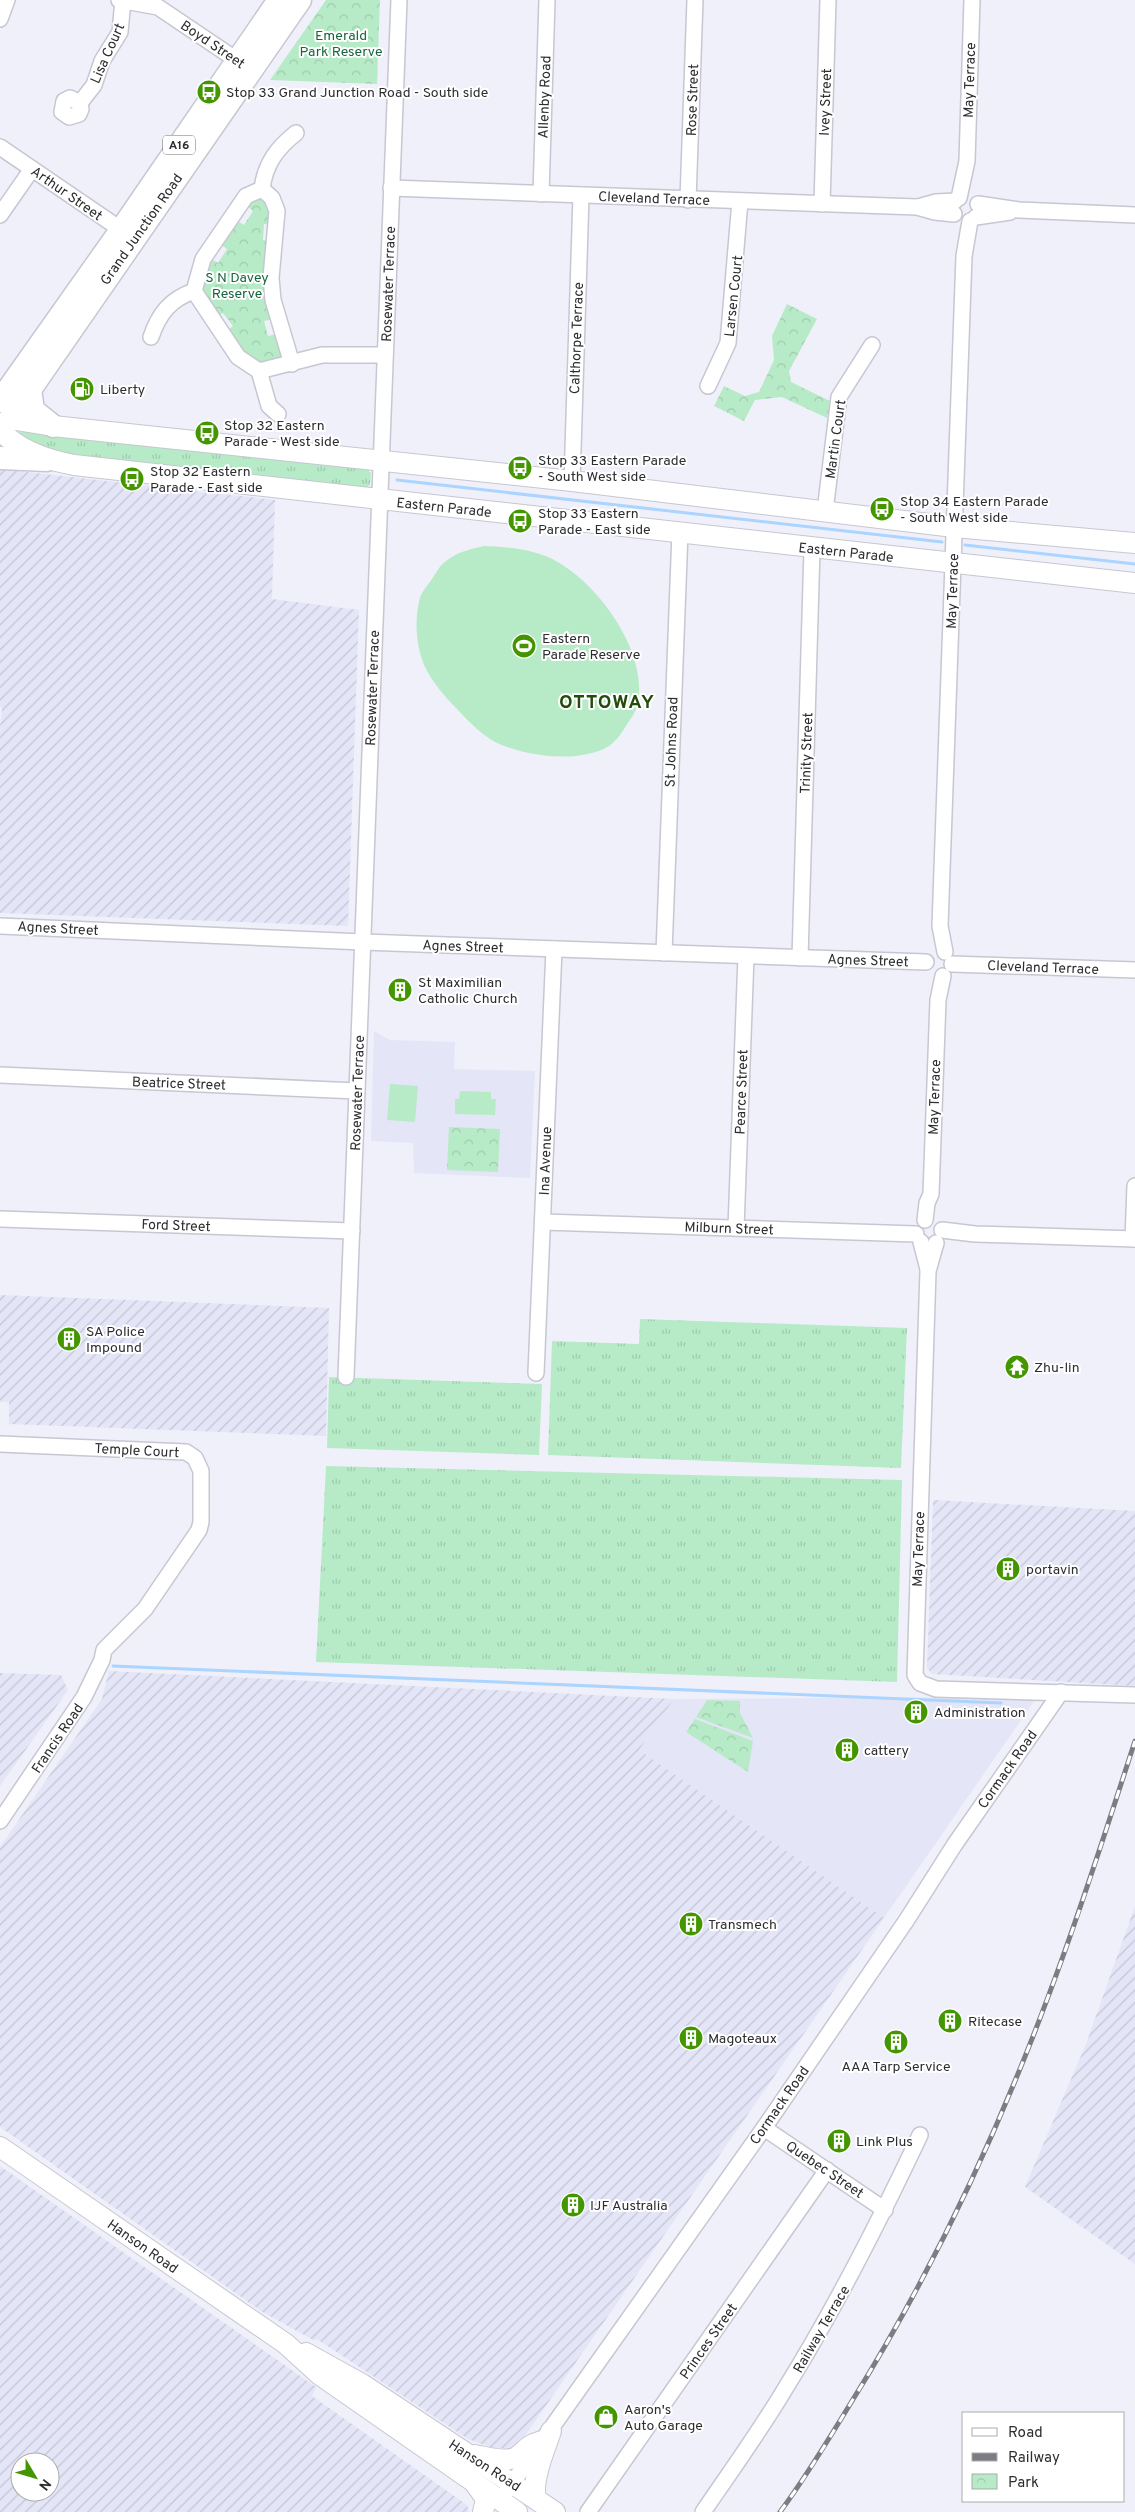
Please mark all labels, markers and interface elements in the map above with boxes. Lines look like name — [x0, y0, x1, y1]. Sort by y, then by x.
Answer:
street label: Boyd Street — [177, 17, 248, 73]
street label: Lisa Court — [88, 21, 129, 86]
park label: Emerald Park Reserve — [300, 28, 382, 61]
street label: May Terrace — [961, 42, 980, 118]
street label: Allenby Road — [536, 55, 555, 139]
street label: Rose Street — [684, 64, 703, 137]
street label: Ivey Street — [817, 68, 836, 136]
bus stop icon: Stop 33 Grand Junction Road - South side — [196, 79, 222, 105]
place label: Stop 33 Grand Junction Road - South side — [226, 85, 488, 102]
road number: A16 — [163, 136, 195, 154]
street label: Arthur Street — [27, 163, 105, 225]
street label: Grand Junction Road — [97, 171, 187, 289]
street label: Cleveland Terrace — [598, 189, 710, 210]
street label: Rosewater Terrace — [379, 226, 400, 342]
street label: Larsen Court — [722, 255, 747, 338]
park label: S N Davey Reserve — [205, 270, 269, 303]
street label: Calthorpe Terrace — [567, 282, 588, 394]
fuel station icon: Liberty — [69, 376, 95, 402]
place label: Liberty — [100, 382, 145, 399]
street label: Martin Court — [823, 399, 850, 480]
place label: Stop 32 Eastern Parade - West side — [224, 418, 340, 451]
bus stop icon: Stop 32 Eastern Parade - West side — [194, 420, 220, 446]
place label: Stop 33 Eastern Parade - South West side — [538, 453, 686, 486]
bus stop icon: Stop 33 Eastern Parade - South West side — [507, 455, 533, 481]
place label: Stop 32 Eastern Parade - East side — [150, 464, 263, 497]
bus stop icon: Stop 32 Eastern Parade - East side — [119, 466, 145, 492]
place label: Stop 34 Eastern Parade - South West side — [900, 494, 1048, 527]
street label: Eastern Parade — [395, 495, 492, 522]
bus stop icon: Stop 34 Eastern Parade - South West side — [869, 496, 895, 522]
place label: Stop 33 Eastern Parade - East side — [538, 506, 651, 539]
bus stop icon: Stop 33 Eastern Parade - East side — [507, 508, 533, 534]
street label: Eastern Parade — [797, 540, 894, 567]
street label: May Terrace — [944, 553, 963, 629]
street label: Rosewater Terrace — [363, 630, 384, 746]
place label: Eastern Parade Reserve — [542, 631, 640, 664]
sports icon: Eastern Parade Reserve — [511, 633, 537, 659]
district label: OTTOWAY — [559, 691, 655, 715]
street label: St Johns Road — [662, 697, 683, 788]
street label: Trinity Street — [798, 712, 817, 794]
street label: Agnes Street — [17, 919, 99, 940]
street label: Agnes Street — [422, 938, 504, 957]
street label: Agnes Street — [827, 952, 909, 971]
street label: Cleveland Terrace — [987, 958, 1099, 979]
place label: St Maximilian Catholic Church — [418, 975, 518, 1008]
building icon: St Maximilian Catholic Church — [387, 977, 413, 1003]
street label: Rosewater Terrace — [348, 1035, 369, 1151]
street label: Pearce Street — [733, 1049, 752, 1135]
street label: May Terrace — [926, 1059, 945, 1135]
street label: Beatrice Street — [132, 1074, 226, 1095]
street label: Ina Avenue — [537, 1126, 556, 1196]
street label: Ford Street — [141, 1217, 211, 1236]
street label: Milburn Street — [684, 1219, 774, 1240]
place label: SA Police Impound — [86, 1324, 145, 1357]
building icon: SA Police Impound — [56, 1326, 82, 1352]
temple icon: Zhu-lin — [1004, 1354, 1030, 1380]
place label: Zhu-lin — [1034, 1360, 1080, 1377]
street label: Temple Court — [94, 1441, 180, 1462]
street label: May Terrace — [910, 1511, 929, 1587]
building icon: portavin — [995, 1556, 1021, 1582]
place label: portavin — [1026, 1562, 1079, 1579]
building icon: Administration — [903, 1699, 929, 1725]
street label: Francis Road — [29, 1701, 88, 1777]
place label: Administration — [934, 1705, 1026, 1722]
street label: Cormack Road — [975, 1727, 1042, 1812]
building icon: cattery — [834, 1737, 860, 1763]
place label: cattery — [864, 1743, 909, 1760]
building icon: Transmech — [678, 1911, 704, 1937]
place label: Transmech — [708, 1917, 777, 1934]
building icon: Ritecase — [937, 2008, 963, 2034]
place label: Ritecase — [968, 2014, 1022, 2031]
building icon: Magoteaux — [678, 2025, 704, 2051]
building icon: AAA Tarp Service — [883, 2029, 909, 2055]
place label: Magoteaux — [708, 2031, 777, 2048]
place label: AAA Tarp Service — [841, 2059, 951, 2076]
street label: Cormack Road — [747, 2063, 814, 2148]
building icon: Link Plus — [826, 2128, 852, 2154]
place label: Link Plus — [856, 2134, 913, 2151]
street label: Quebec Street — [782, 2138, 866, 2203]
building icon: IJF Australia — [560, 2192, 586, 2218]
place label: IJF Australia — [590, 2198, 668, 2215]
street label: Hanson Road — [103, 2217, 181, 2278]
street label: Railway Terrace — [790, 2283, 854, 2377]
street label: Princes Street — [677, 2301, 742, 2383]
place label: Aaron's Auto Garage — [624, 2402, 703, 2435]
shop icon: Aaron's Auto Garage — [593, 2404, 619, 2430]
legend — [962, 2412, 1125, 2502]
text: Road — [1008, 2424, 1043, 2443]
street label: Hanson Road — [445, 2437, 523, 2496]
text: Railway — [1008, 2449, 1060, 2468]
north arrow — [10, 2452, 60, 2502]
text: Park — [1008, 2474, 1039, 2493]
text: N — [34, 2475, 54, 2493]

